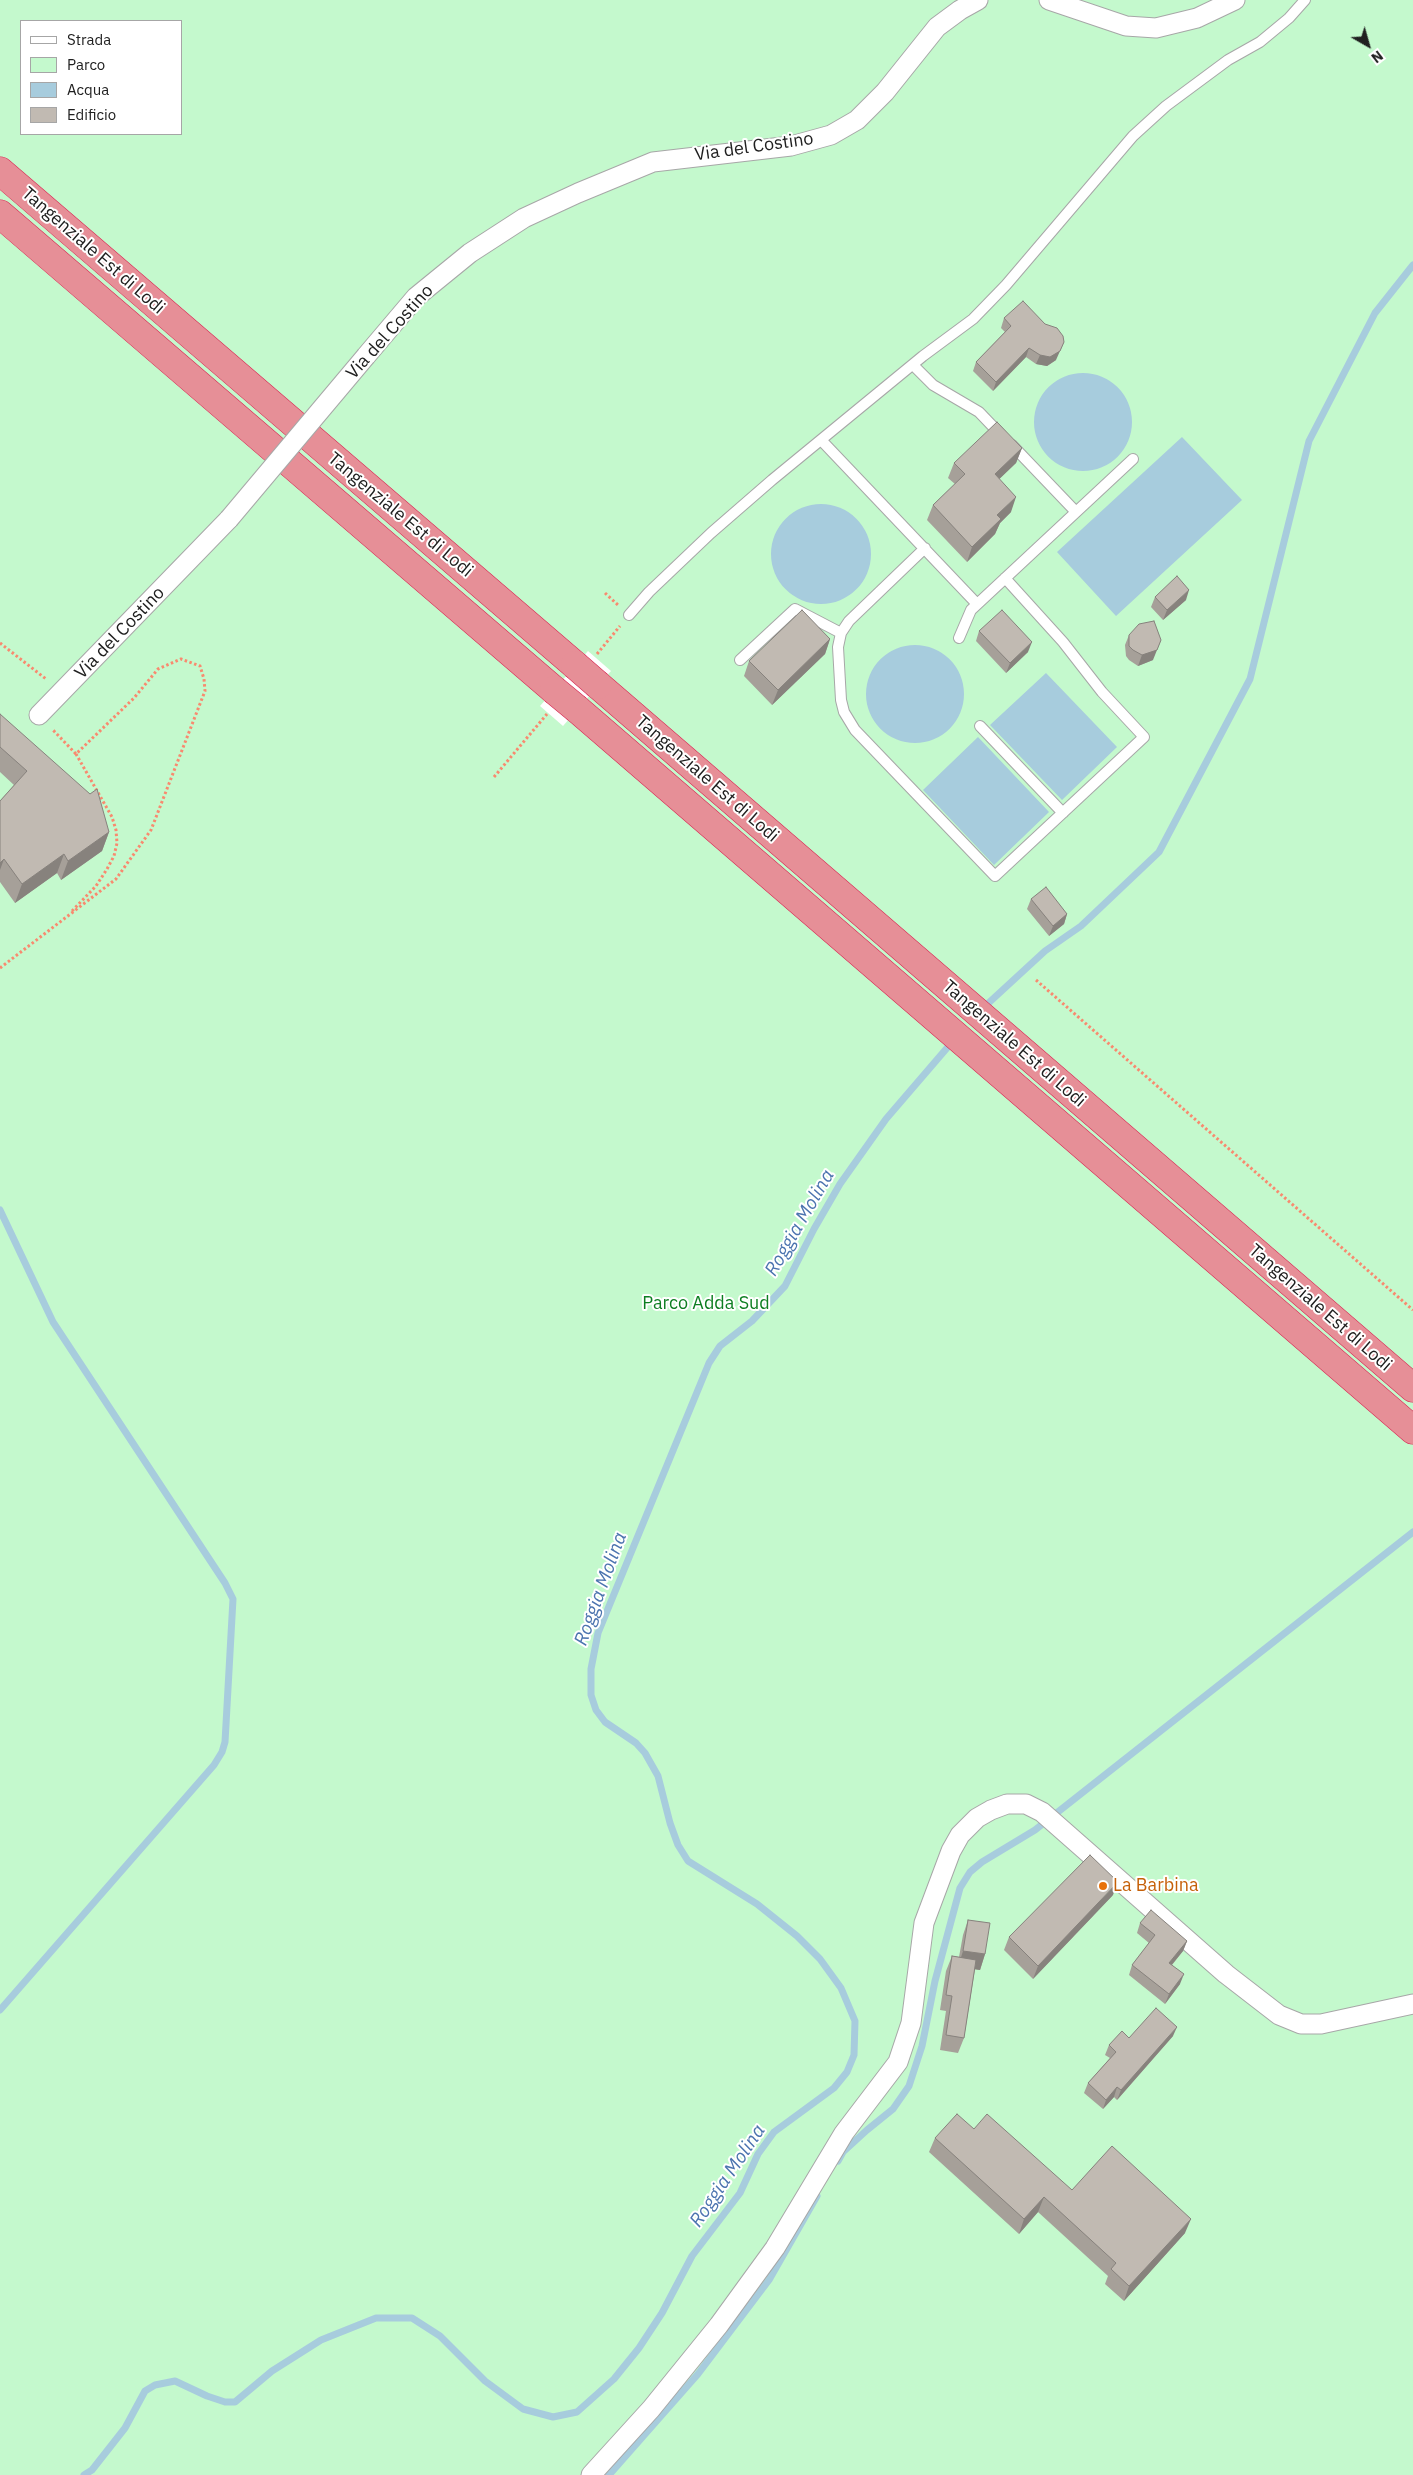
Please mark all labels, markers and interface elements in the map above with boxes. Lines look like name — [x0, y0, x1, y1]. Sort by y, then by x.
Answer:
legend — [20, 20, 182, 135]
north arrow — [1343, 20, 1393, 70]
text: Strada — [67, 30, 111, 49]
text: N — [1368, 47, 1387, 67]
text: Parco — [67, 55, 105, 74]
text: Acqua — [67, 80, 109, 99]
text: Edificio — [67, 105, 116, 124]
street label: Via del Costino — [693, 128, 815, 166]
street label: Tangenziale Est di Lodi — [17, 183, 169, 319]
street label: Via del Costino — [342, 280, 438, 384]
street label: Tangenziale Est di Lodi — [323, 448, 477, 582]
street label: Via del Costino — [71, 582, 169, 684]
street label: Tangenziale Est di Lodi — [631, 711, 783, 847]
street label: Tangenziale Est di Lodi — [938, 976, 1090, 1112]
water label: Roggia Molina — [760, 1166, 840, 1280]
street label: Tangenziale Est di Lodi — [1244, 1240, 1396, 1376]
park label: Parco Adda Sud — [642, 1293, 770, 1315]
water label: Roggia Molina — [570, 1529, 632, 1649]
place label: La Barbina — [1113, 1875, 1199, 1897]
marker: La Barbina — [1097, 1880, 1109, 1892]
water label: Roggia Molina — [685, 2120, 771, 2232]

